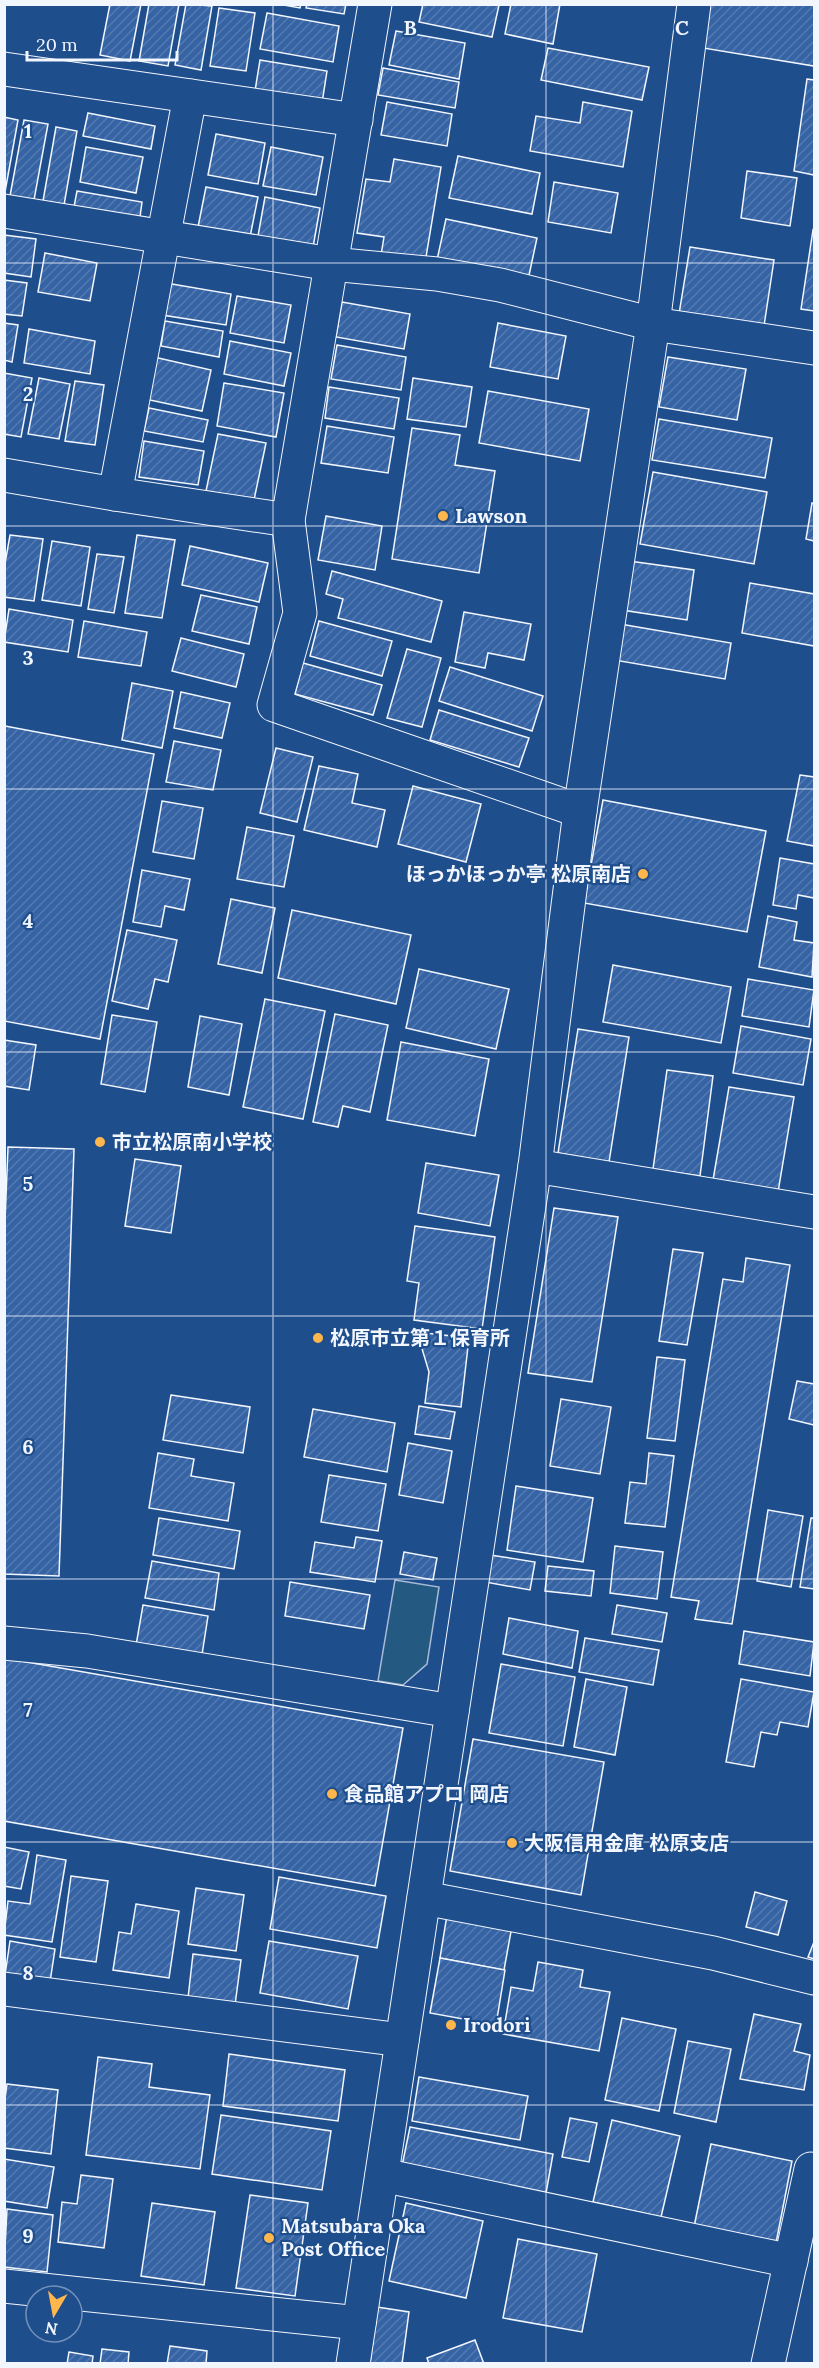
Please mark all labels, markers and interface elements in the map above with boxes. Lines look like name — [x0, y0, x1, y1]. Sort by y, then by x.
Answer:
text: B — [403, 15, 417, 40]
text: C — [675, 15, 689, 40]
scale bar — [27, 24, 177, 62]
text: 20 m — [36, 33, 78, 56]
text: 1 — [24, 118, 32, 143]
text: 2 — [23, 381, 33, 406]
place label: Lawson — [455, 503, 528, 528]
marker: Lawson — [436, 509, 450, 523]
text: 3 — [22, 645, 34, 670]
place label: ほっかほっか亭 松原南店 — [406, 861, 631, 886]
marker: ほっかほっか亭 松原南店 — [636, 867, 650, 881]
text: 4 — [23, 908, 34, 933]
place label: 市立松原南小学校 — [112, 1129, 272, 1154]
marker: 市立松原南小学校 — [93, 1135, 107, 1149]
text: 5 — [23, 1171, 34, 1196]
place label: 松原市立第１保育所 — [330, 1325, 510, 1350]
marker: 松原市立第１保育所 — [311, 1331, 325, 1345]
text: 6 — [22, 1434, 34, 1459]
text: 7 — [23, 1697, 33, 1722]
place label: 食品館アプロ 岡店 — [344, 1781, 509, 1806]
marker: 食品館アプロ 岡店 — [325, 1787, 339, 1801]
place label: 大阪信用金庫 松原支店 — [524, 1830, 729, 1855]
marker: 大阪信用金庫 松原支店 — [505, 1836, 519, 1850]
text: 8 — [22, 1960, 34, 1985]
place label: Irodori — [463, 2012, 531, 2037]
marker: Irodori — [444, 2018, 458, 2032]
place label: Matsubara Oka Post Office — [281, 2213, 426, 2261]
text: 9 — [22, 2223, 34, 2248]
marker: Matsubara Oka Post Office — [262, 2231, 276, 2245]
north arrow — [24, 2284, 84, 2344]
text: N — [44, 2318, 59, 2340]

